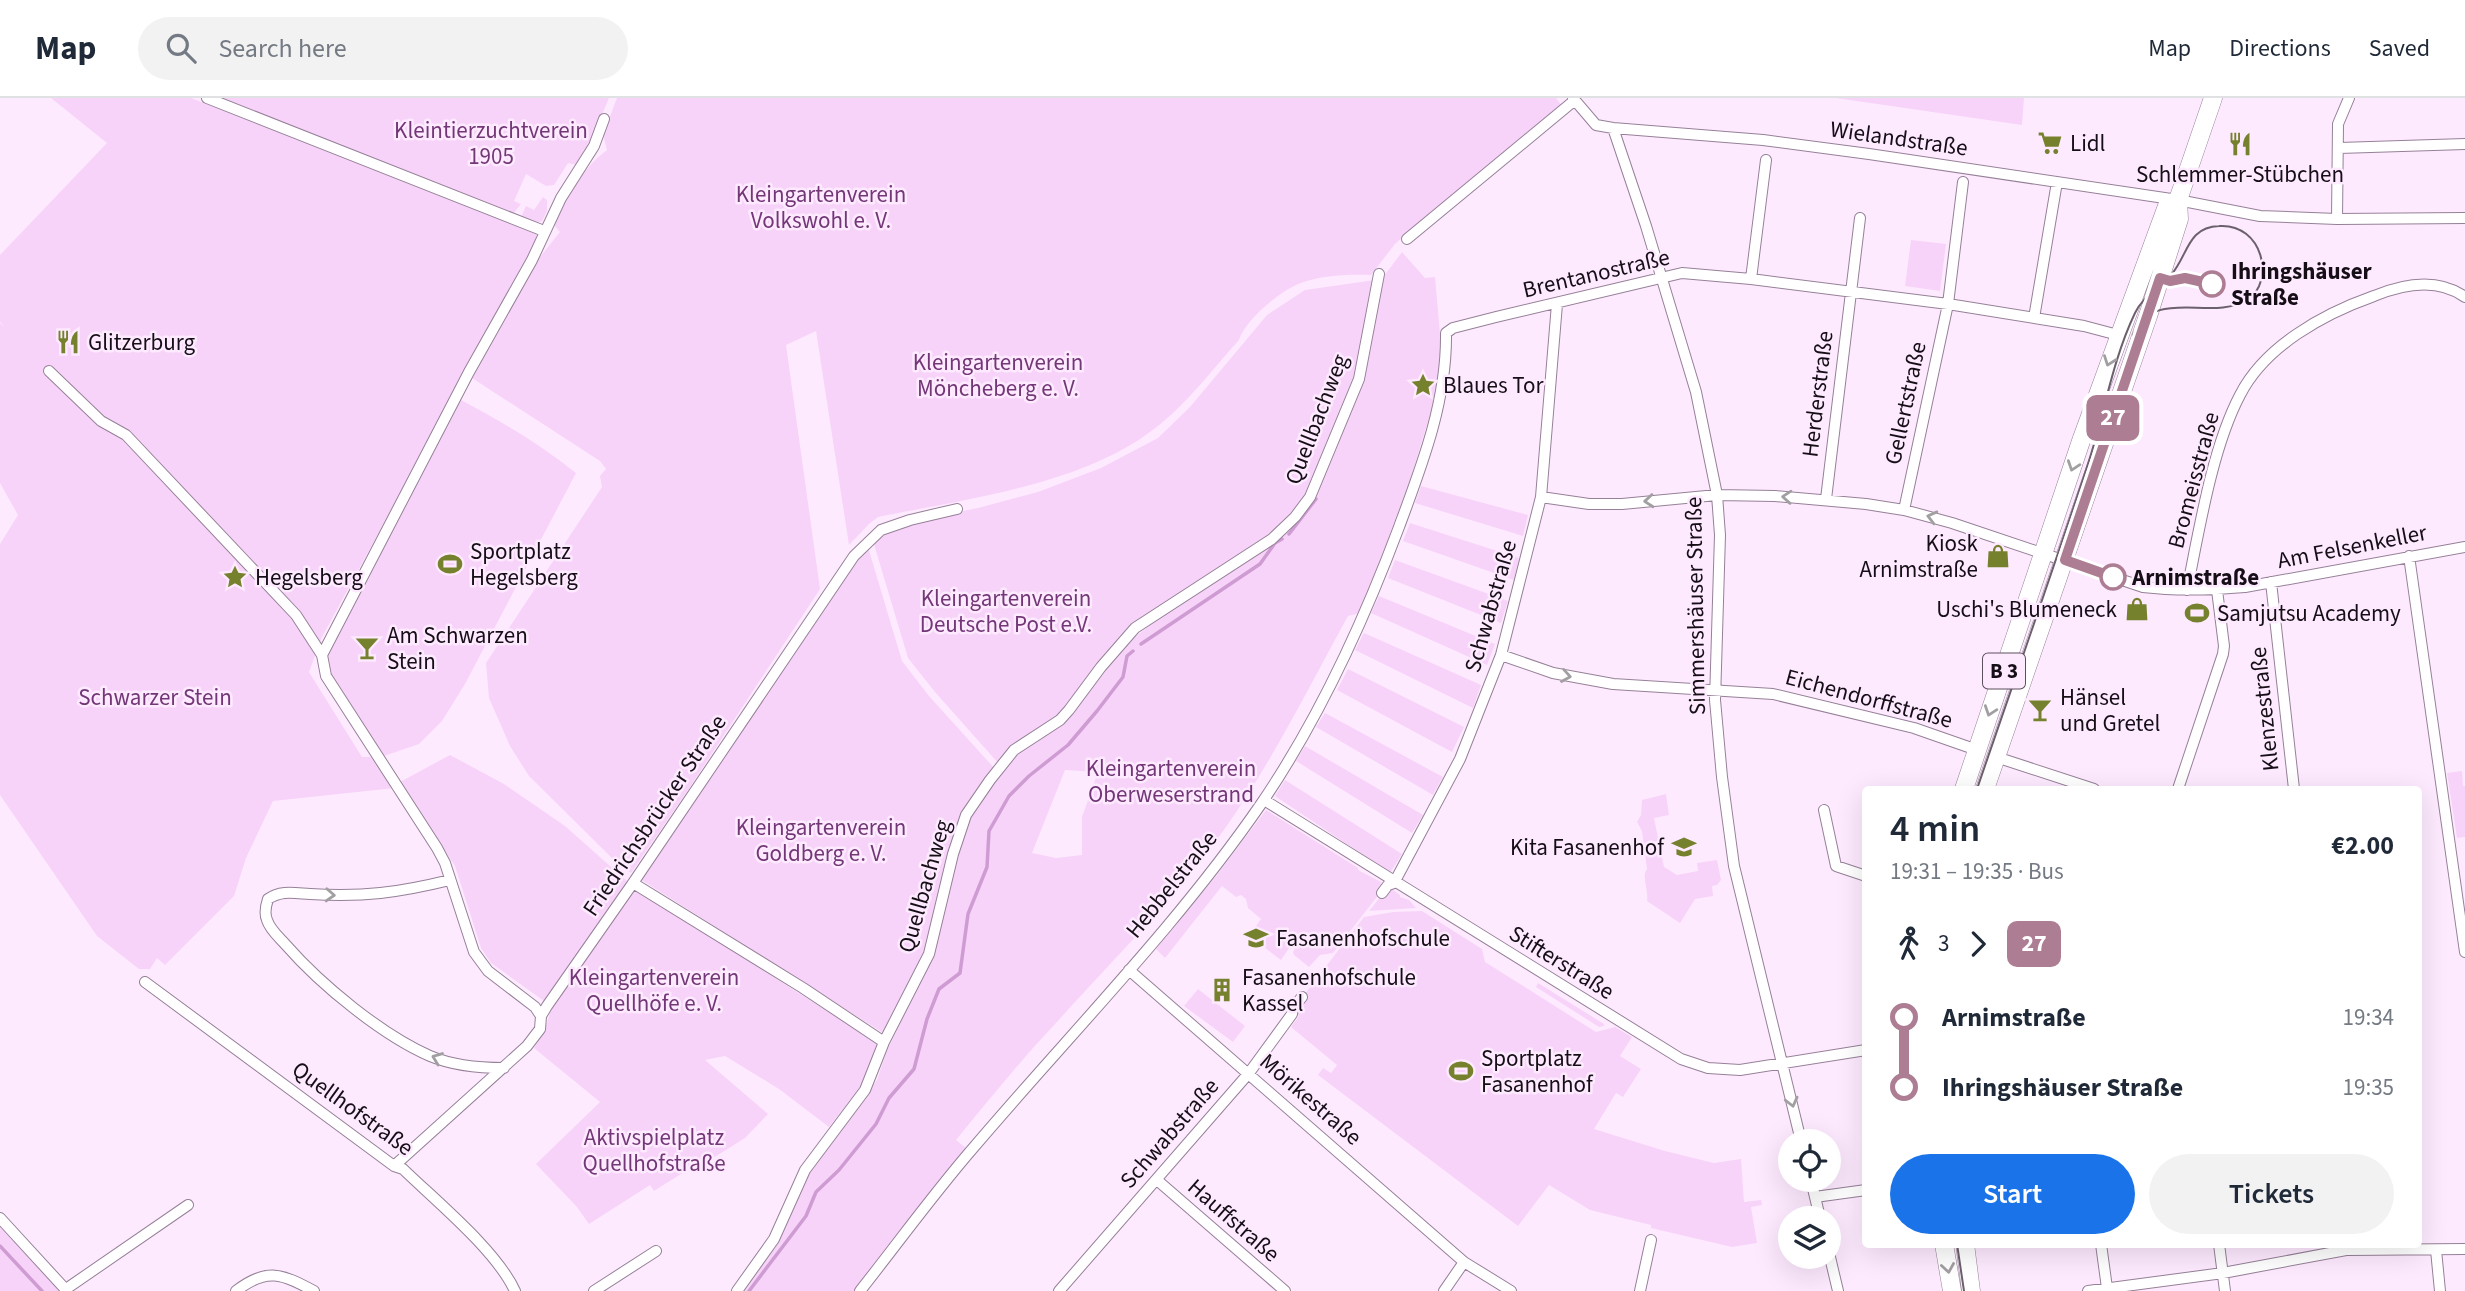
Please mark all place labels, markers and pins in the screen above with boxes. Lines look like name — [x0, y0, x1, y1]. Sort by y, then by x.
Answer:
place label: Lidl — [2070, 127, 2105, 160]
supermarket icon: Lidl — [2036, 129, 2064, 157]
restaurant icon: Schlemmer-Stübchen — [2226, 130, 2254, 158]
place label: Schlemmer-Stübchen — [2136, 158, 2344, 191]
place label: Ihringshäuser Straße — [2231, 255, 2373, 314]
marker: Ihringshäuser Straße — [2199, 271, 2225, 297]
place label: Glitzerburg — [88, 326, 195, 359]
restaurant icon: Glitzerburg — [54, 328, 82, 356]
place label: Blaues Tor — [1443, 369, 1544, 402]
place icon: Blaues Tor — [1409, 371, 1437, 399]
place label: Kiosk Arnimstraße — [1860, 527, 1979, 586]
place label: Sportplatz Hegelsberg — [470, 535, 578, 594]
shop icon: Kiosk Arnimstraße — [1984, 542, 2012, 570]
sports icon: Sportplatz Hegelsberg — [436, 550, 464, 578]
place label: Hegelsberg — [255, 561, 363, 594]
place label: Arnimstraße — [2131, 561, 2259, 594]
place icon: Hegelsberg — [221, 563, 249, 591]
marker: Arnimstraße — [2100, 564, 2126, 590]
place label: Uschi's Blumeneck — [1936, 593, 2118, 626]
shop icon: Uschi's Blumeneck — [2123, 595, 2151, 623]
place label: Samjutsu Academy — [2217, 597, 2401, 630]
sports icon: Samjutsu Academy — [2183, 599, 2211, 627]
place label: Am Schwarzen Stein — [387, 619, 528, 678]
bar icon: Am Schwarzen Stein — [353, 634, 381, 662]
place label: Hänsel und Gretel — [2060, 681, 2160, 740]
bar icon: Hänsel und Gretel — [2026, 696, 2054, 724]
place label: Kita Fasanenhof — [1510, 831, 1665, 864]
school or university icon: Kita Fasanenhof — [1670, 833, 1698, 861]
place label: Fasanenhofschule — [1276, 922, 1450, 955]
school or university icon: Fasanenhofschule — [1242, 924, 1270, 952]
place label: Fasanenhofschule Kassel — [1242, 961, 1416, 1020]
building icon: Fasanenhofschule Kassel — [1208, 976, 1236, 1004]
place label: Sportplatz Fasanenhof — [1481, 1042, 1594, 1101]
sports icon: Sportplatz Fasanenhof — [1447, 1057, 1475, 1085]

